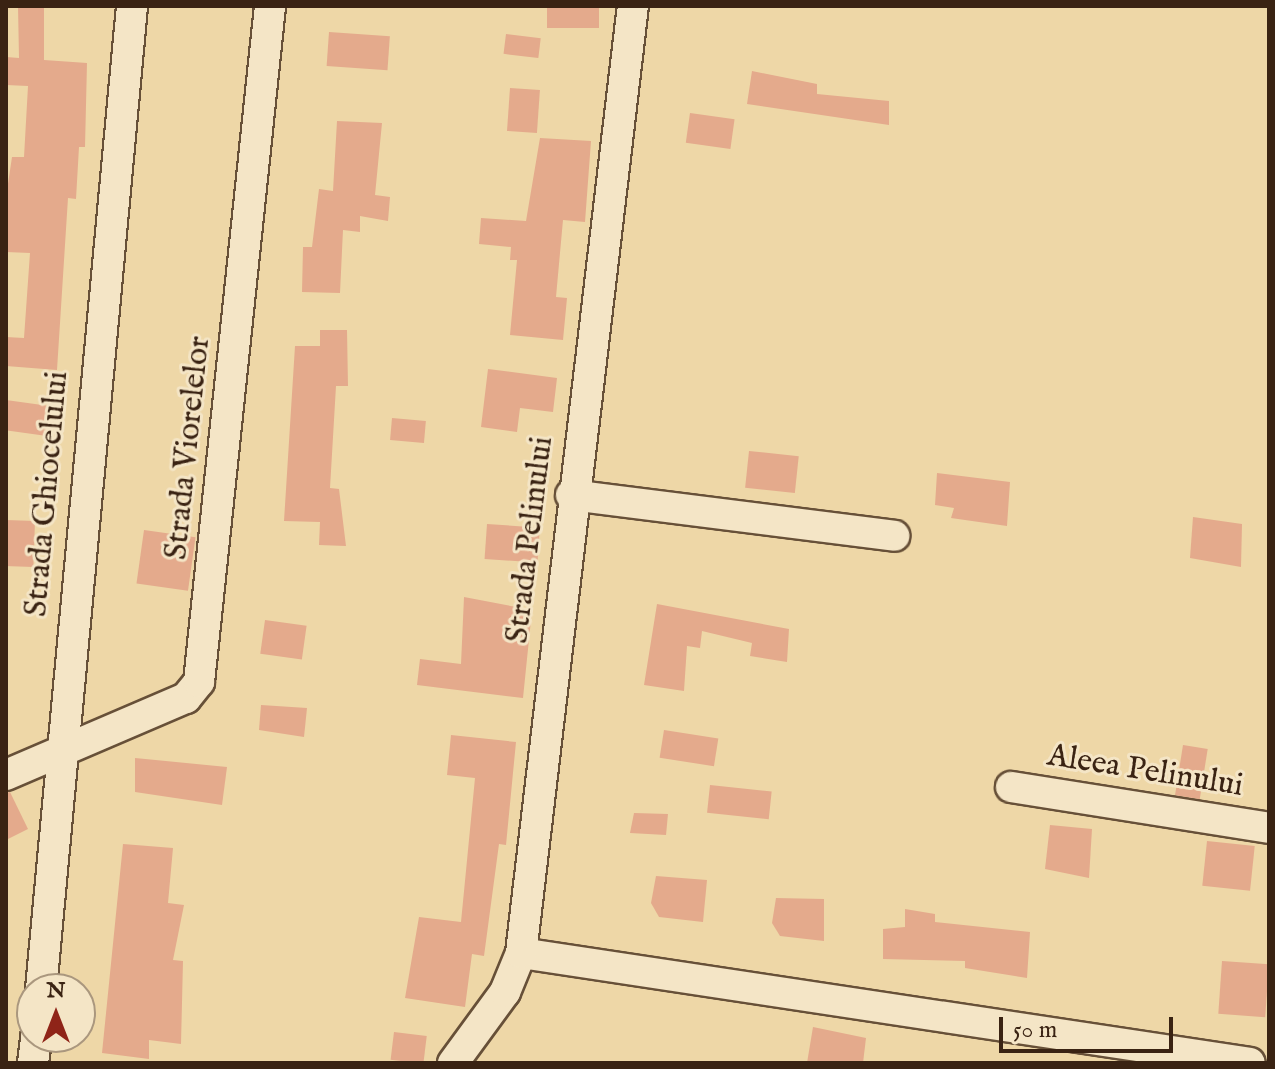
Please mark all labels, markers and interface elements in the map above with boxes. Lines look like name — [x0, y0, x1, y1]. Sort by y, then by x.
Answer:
street label: Strada Viorelelor — [158, 334, 220, 562]
street label: Strada Ghiocelului — [18, 370, 78, 618]
street label: Strada Pelinului — [499, 434, 563, 646]
street label: Aleea Pelinului — [1044, 738, 1246, 806]
north arrow — [16, 973, 96, 1053]
text: N — [46, 977, 66, 1005]
scale bar — [1003, 1001, 1177, 1051]
text: 50 m — [1013, 1015, 1057, 1046]

